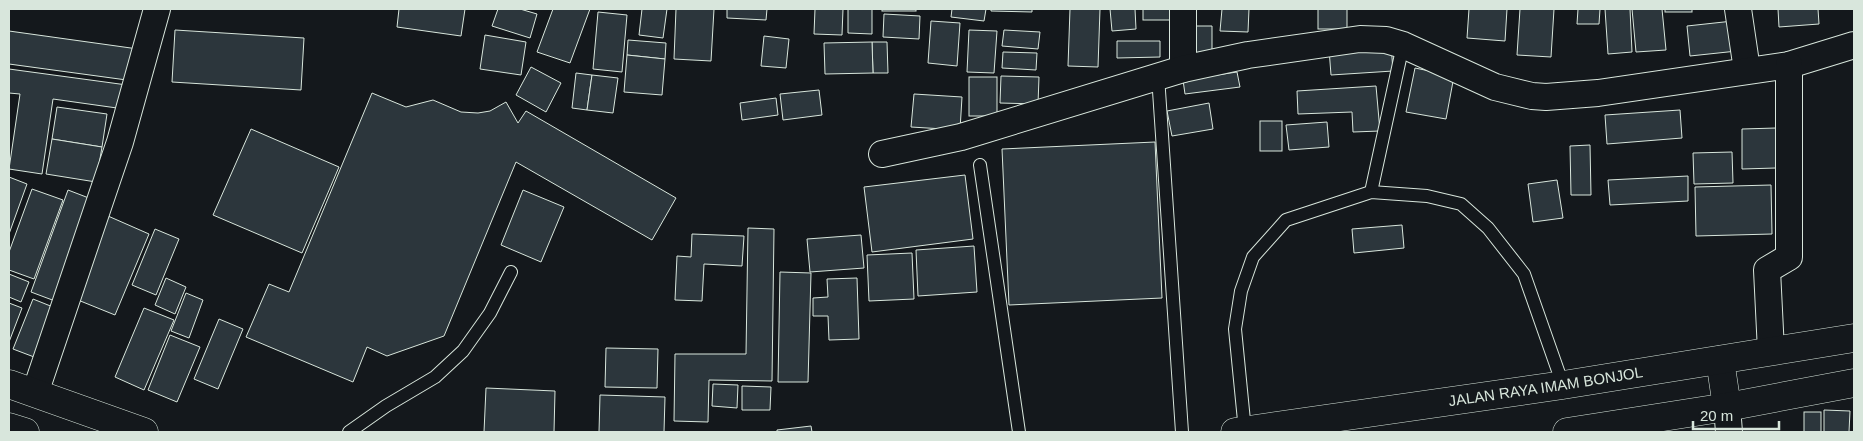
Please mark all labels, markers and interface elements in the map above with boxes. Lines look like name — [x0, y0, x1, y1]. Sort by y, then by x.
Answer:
street label: JALAN RAYA IMAM BONJOL — [1447, 363, 1644, 409]
scale bar — [1693, 398, 1779, 430]
text: 20 m — [1700, 407, 1733, 424]

